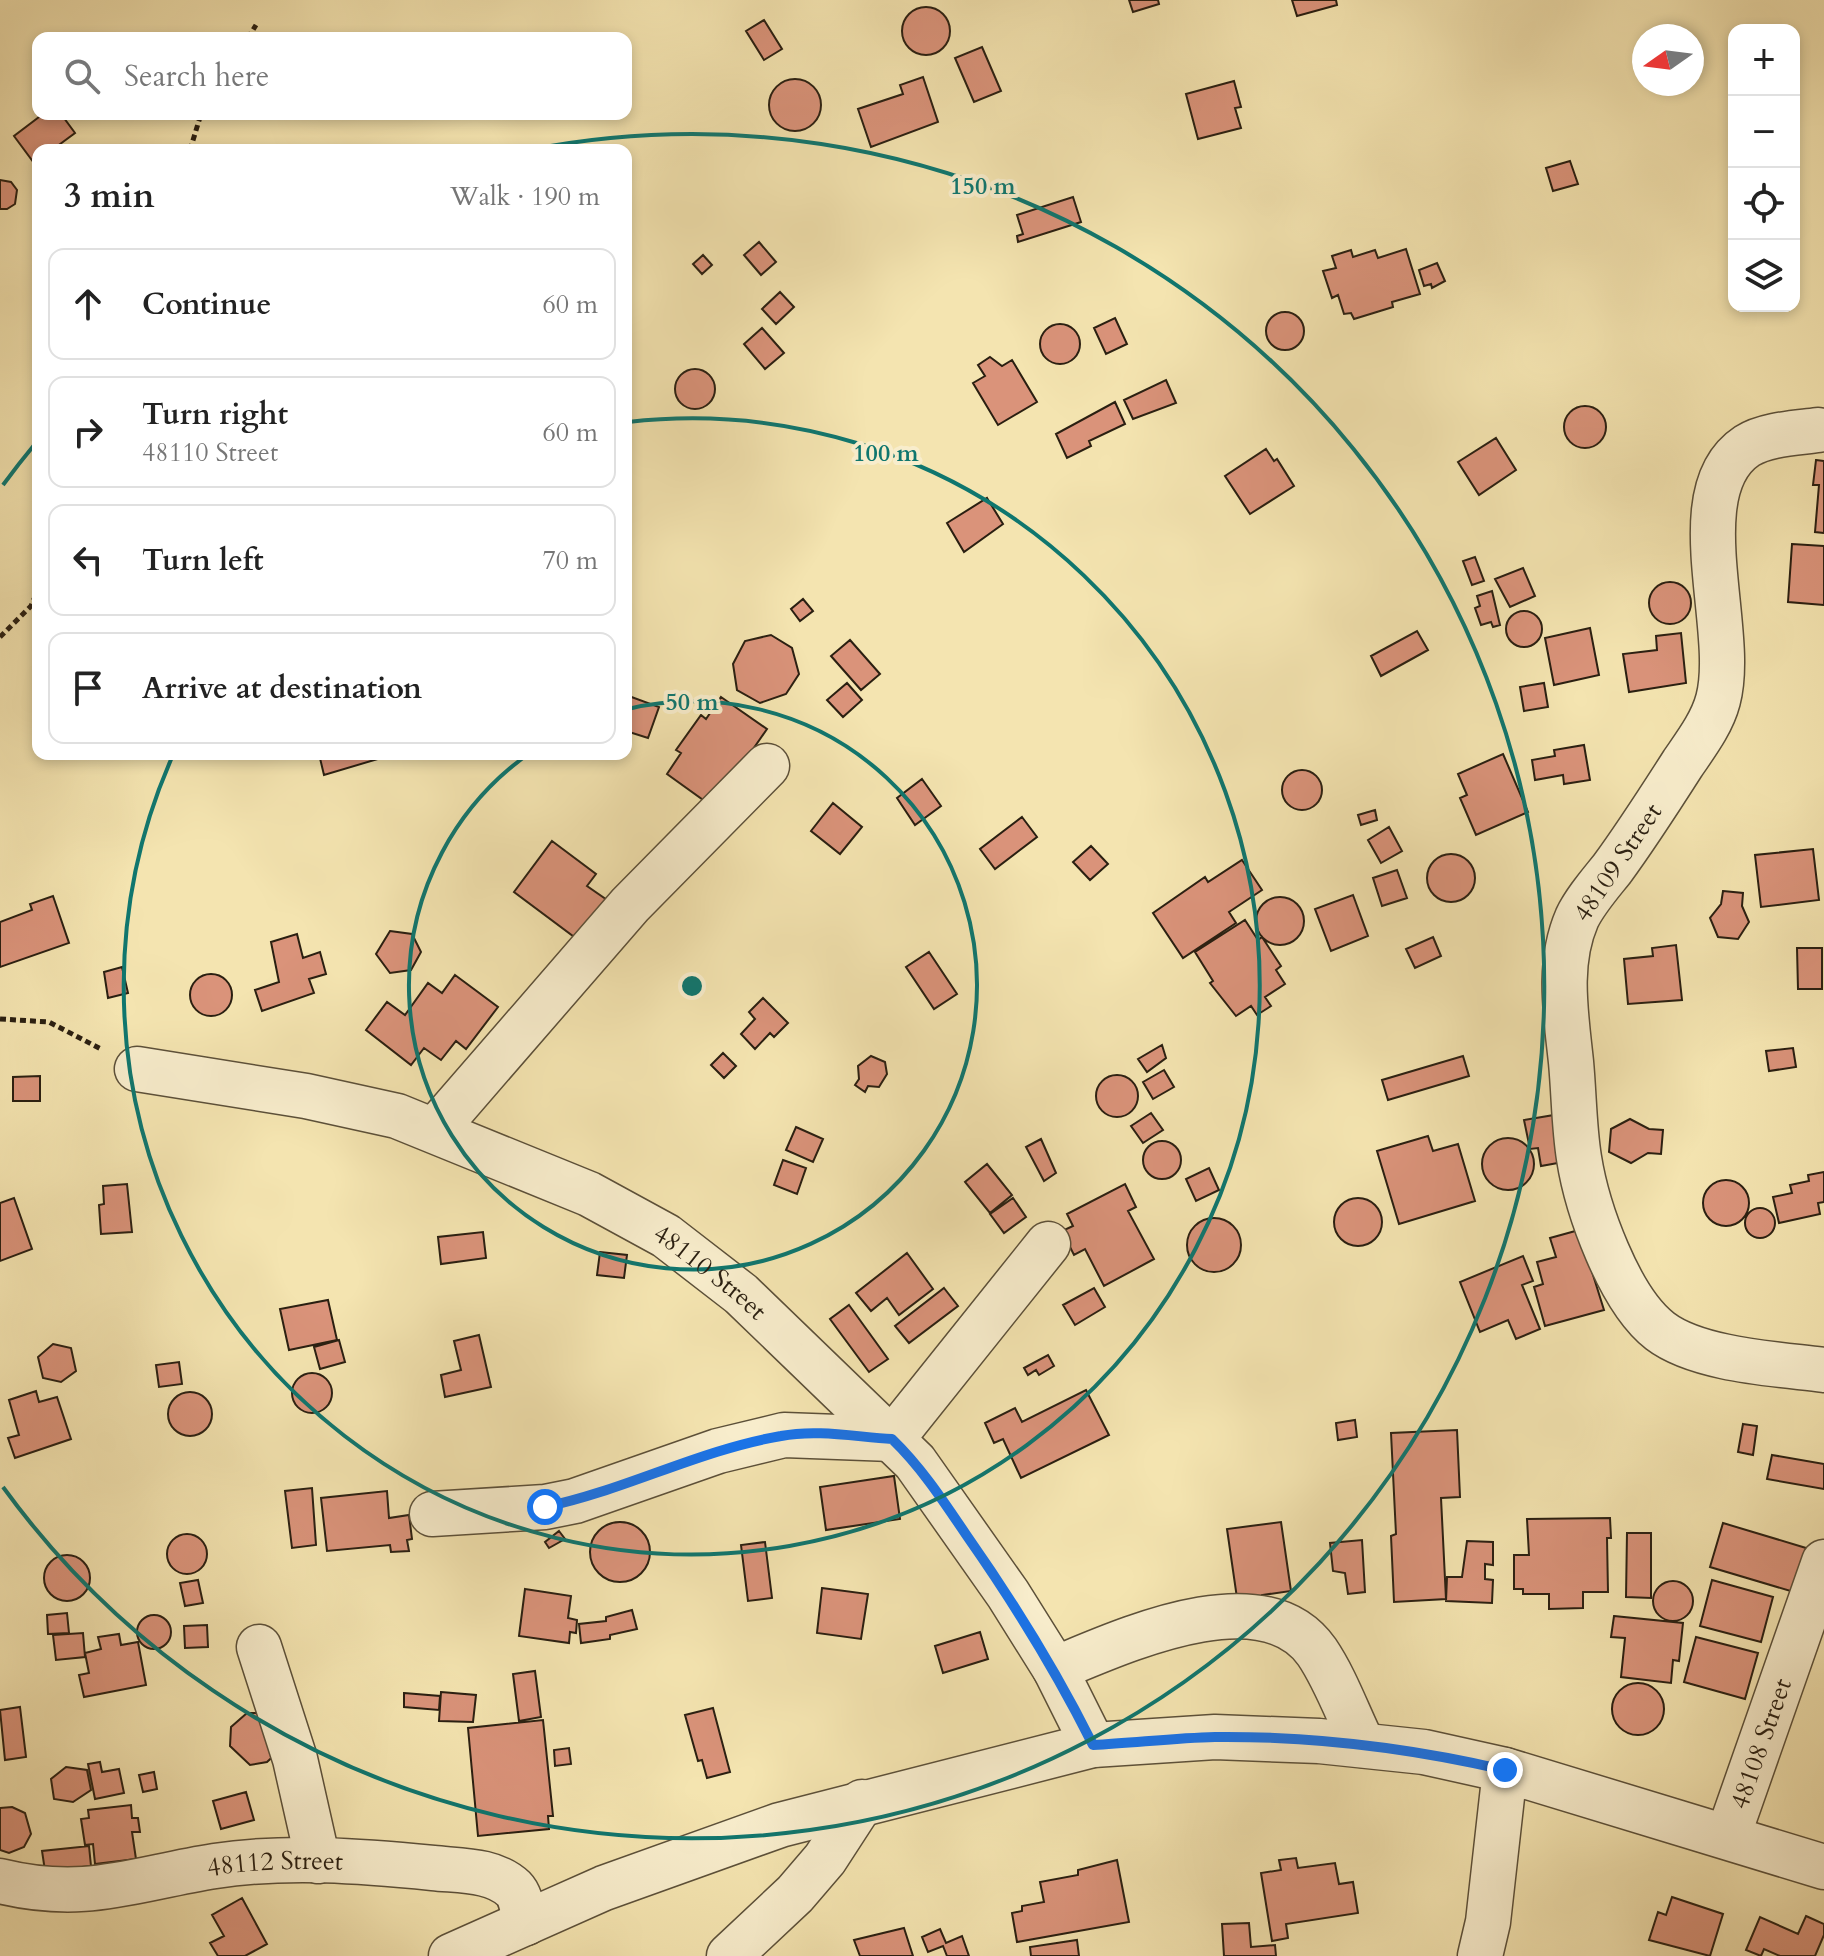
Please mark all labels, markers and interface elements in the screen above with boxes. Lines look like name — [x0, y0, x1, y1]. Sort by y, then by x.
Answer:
north arrow — [1632, 24, 1704, 96]
map controls — [1728, 24, 1800, 312]
button: + — [1728, 24, 1800, 96]
search box — [32, 32, 632, 120]
icon: search — [60, 54, 104, 98]
text: Search here — [124, 56, 269, 97]
button: − — [1728, 96, 1800, 168]
button: locate — [1728, 168, 1800, 240]
text: 150 m — [950, 170, 1017, 203]
text: 3 min — [64, 173, 155, 219]
text: Walk · 190 m — [450, 179, 600, 214]
button: layers — [1728, 240, 1800, 312]
icon: ahead — [66, 282, 110, 326]
text: Continue — [142, 284, 271, 325]
text: 60 m — [542, 287, 598, 322]
text: Turn right — [142, 394, 288, 435]
icon: right — [66, 410, 110, 454]
text: 60 m — [542, 415, 598, 450]
text: 48110 Street — [142, 435, 278, 470]
text: 100 m — [853, 437, 920, 470]
icon: left — [66, 538, 110, 582]
text: Turn left — [142, 540, 264, 581]
text: 70 m — [542, 543, 598, 578]
icon: arrive — [66, 666, 110, 710]
text: Arrive at destination — [142, 668, 422, 709]
text: 50 m — [665, 686, 719, 719]
street label: 48109 Street — [1565, 796, 1670, 928]
centre of rings — [678, 972, 706, 1000]
street label: 48110 Street — [647, 1216, 774, 1328]
route start — [527, 1489, 563, 1525]
street label: 48108 Street — [1722, 1674, 1800, 1814]
route end — [1487, 1752, 1523, 1788]
street label: 48112 Street — [204, 1843, 344, 1885]

